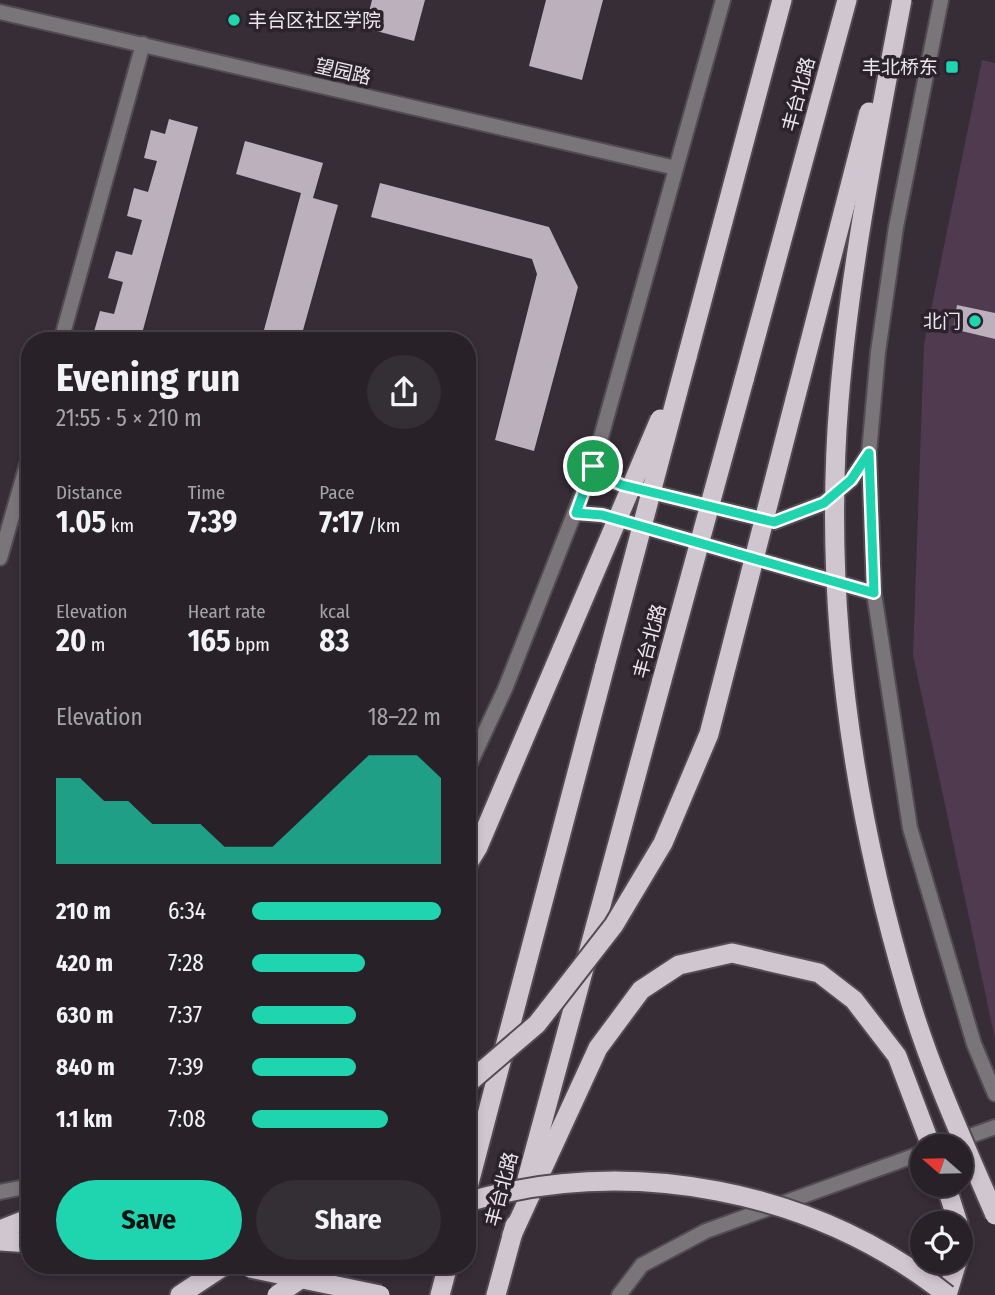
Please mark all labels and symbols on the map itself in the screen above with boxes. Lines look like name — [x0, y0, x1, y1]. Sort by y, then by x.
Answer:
place label: 丰台区社区学院 — [248, 9, 381, 32]
marker: 丰台区社区学院 — [226, 12, 242, 28]
street label: 望园路 — [313, 54, 373, 89]
street label: 丰台北路 — [778, 54, 819, 134]
place label: 丰北桥东 — [862, 56, 938, 79]
marker: 丰北桥东 — [944, 59, 960, 75]
place label: 北门 — [923, 310, 961, 333]
marker: 北门 — [967, 313, 983, 329]
pin — [563, 436, 623, 496]
street label: 丰台北路 — [629, 601, 670, 681]
north arrow — [910, 1134, 973, 1197]
street label: 丰台北路 — [481, 1149, 522, 1229]

